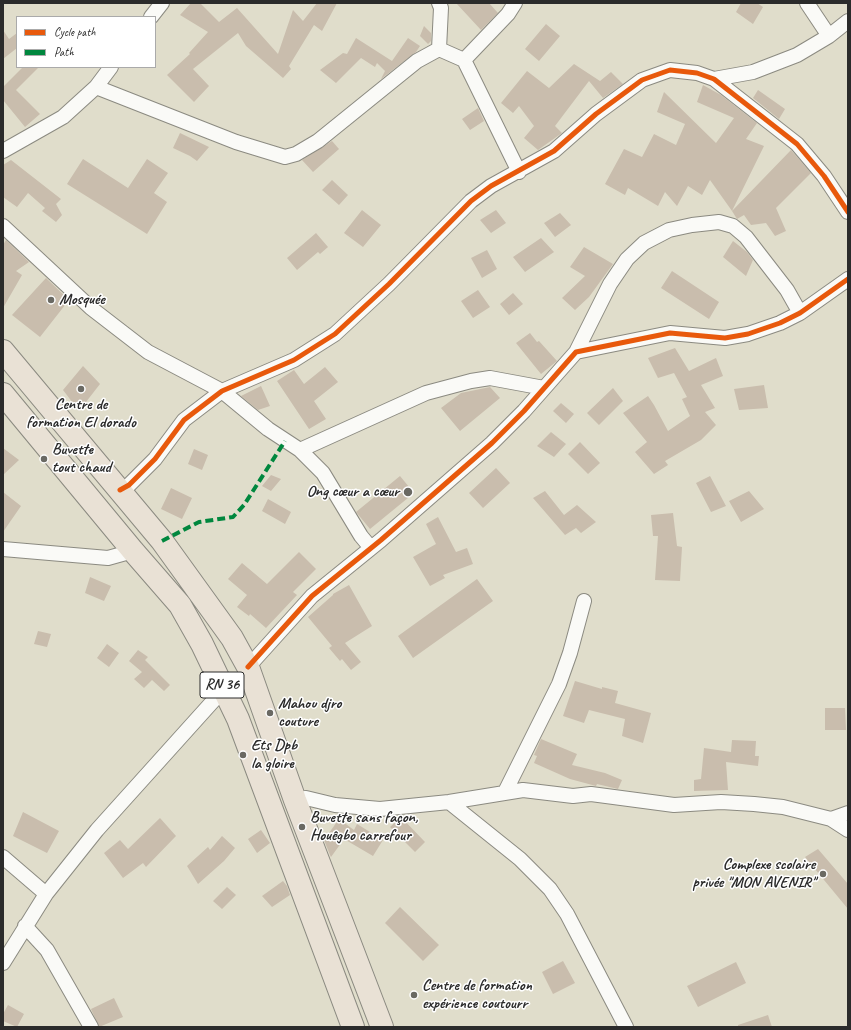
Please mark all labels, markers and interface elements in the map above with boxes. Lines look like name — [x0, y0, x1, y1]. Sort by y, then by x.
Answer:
legend — [16, 16, 156, 68]
text: Cycle path — [54, 24, 96, 40]
text: Path — [54, 44, 74, 60]
place label: Mosquée — [59, 290, 105, 310]
marker: Mosquée — [46, 295, 56, 305]
marker: Centre de formation El dorado — [76, 384, 86, 394]
place label: Centre de formation El dorado — [26, 395, 136, 433]
place label: Buvette tout chaud — [52, 440, 111, 478]
marker: Buvette tout chaud — [39, 454, 49, 464]
place label: Ong cœur a cœur — [307, 482, 399, 502]
marker: Ong cœur a cœur — [402, 486, 414, 498]
road number: RN 36 — [200, 672, 244, 698]
place label: Mahou djro couture — [278, 694, 341, 732]
marker: Mahou djro couture — [265, 708, 275, 718]
place label: Ets Dpb la gloire — [251, 736, 297, 774]
marker: Ets Dpb la gloire — [238, 750, 248, 760]
place label: Buvette sans façon, Houêgbo carrefour — [310, 808, 418, 846]
marker: Buvette sans façon, Houêgbo carrefour — [297, 822, 307, 832]
place label: Complexe scolaire privée "MON AVENIR" — [692, 855, 815, 893]
marker: Complexe scolaire privée "MON AVENIR" — [818, 869, 828, 879]
place label: Centre de formation expérience coutourr — [422, 976, 532, 1014]
marker: Centre de formation expérience coutourr — [409, 990, 419, 1000]

